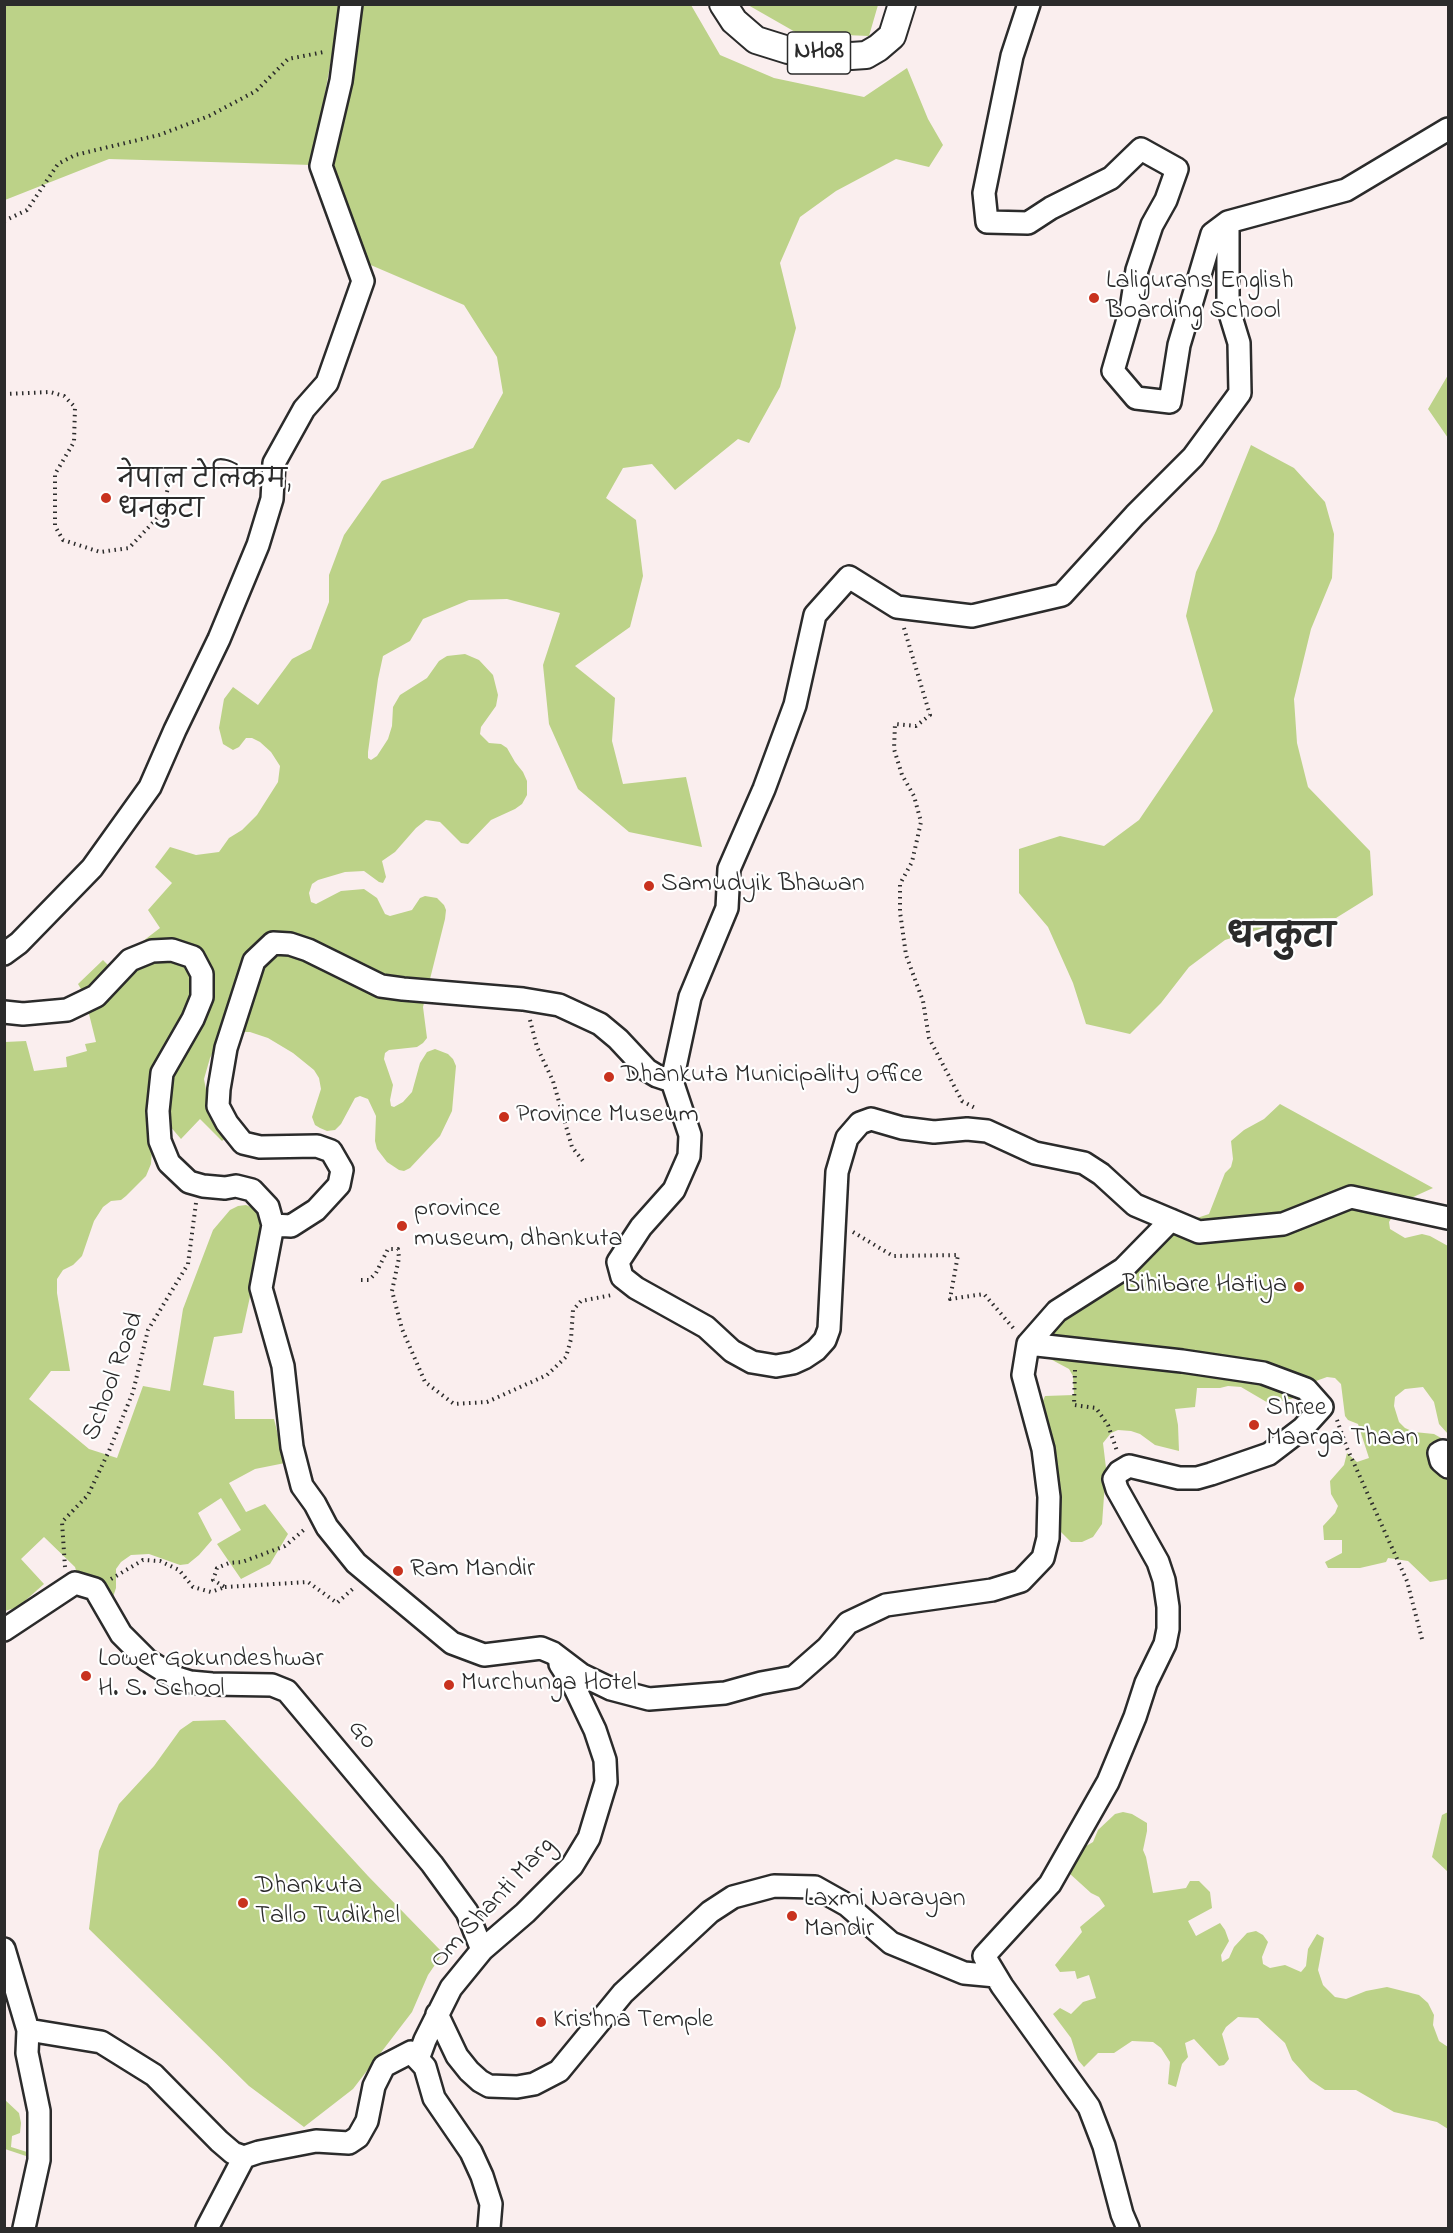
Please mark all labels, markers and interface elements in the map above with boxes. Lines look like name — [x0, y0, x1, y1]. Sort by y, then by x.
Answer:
road number: NH08 — [788, 32, 850, 74]
place label: Laligurans English Boarding School — [1106, 267, 1294, 328]
marker: Laligurans English Boarding School — [1087, 291, 1101, 305]
place label: नेपाल टेलिकम, धनकुटा — [118, 467, 291, 528]
marker: नेपाल टेलिकम, धनकुटा — [99, 491, 113, 505]
place label: Samudyik Bhawan — [661, 870, 865, 902]
marker: Samudyik Bhawan — [642, 879, 656, 893]
district label: धनकुटा — [1227, 922, 1335, 960]
place label: Dhankuta Municipality office — [621, 1061, 923, 1093]
marker: Dhankuta Municipality office — [602, 1070, 616, 1084]
place label: Province Museum — [516, 1101, 699, 1133]
marker: Province Museum — [497, 1110, 511, 1124]
place label: province museum, dhankuta — [414, 1195, 623, 1256]
marker: province museum, dhankuta — [395, 1219, 409, 1233]
place label: Bihibare Hatiya — [1123, 1271, 1287, 1303]
marker: Bihibare Hatiya — [1292, 1280, 1306, 1294]
street label: School Road — [77, 1309, 153, 1445]
place label: Shree Maarga Thaan — [1266, 1394, 1418, 1456]
marker: Shree Maarga Thaan — [1247, 1418, 1261, 1432]
place label: Ram Mandir — [410, 1555, 535, 1587]
marker: Ram Mandir — [391, 1564, 405, 1578]
place label: Lower Gokundeshwar H. S. School — [98, 1645, 323, 1706]
marker: Lower Gokundeshwar H. S. School — [79, 1669, 93, 1683]
place label: Murchunga Hotel — [461, 1669, 637, 1701]
marker: Murchunga Hotel — [442, 1678, 456, 1692]
street label: Go — [339, 1715, 383, 1757]
street label: Om Shanti Marg — [425, 1832, 563, 1976]
place label: Dhankuta Tallo Tudikhel — [255, 1872, 400, 1934]
place label: Laxmi Narayan Mandir — [804, 1885, 966, 1946]
marker: Dhankuta Tallo Tudikhel — [236, 1896, 250, 1910]
marker: Laxmi Narayan Mandir — [785, 1909, 799, 1923]
place label: Krishna Temple — [553, 2006, 713, 2038]
marker: Krishna Temple — [534, 2015, 548, 2029]

